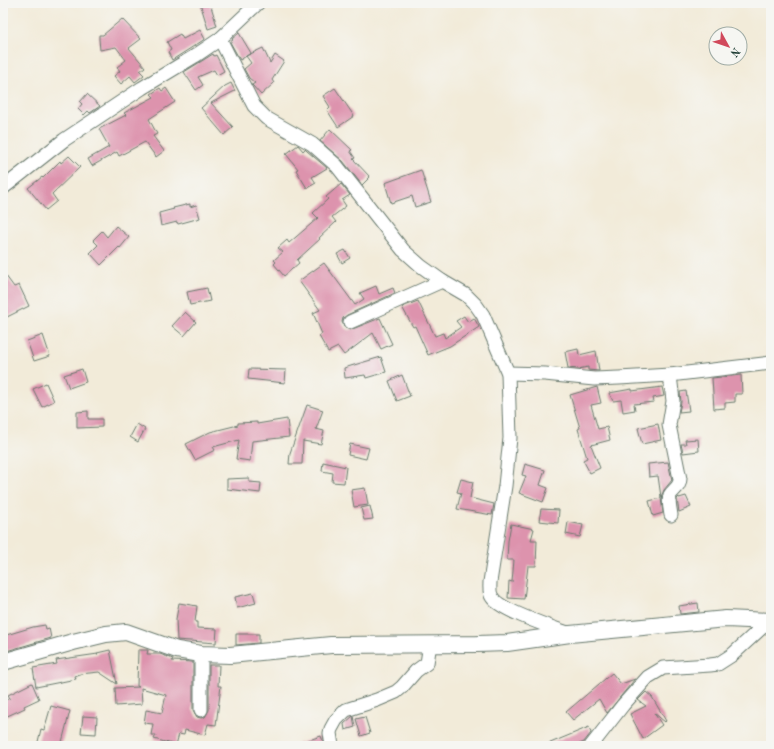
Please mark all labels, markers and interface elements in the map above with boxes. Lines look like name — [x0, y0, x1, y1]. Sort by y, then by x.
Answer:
north arrow — [708, 26, 748, 66]
text: N — [727, 45, 741, 59]

